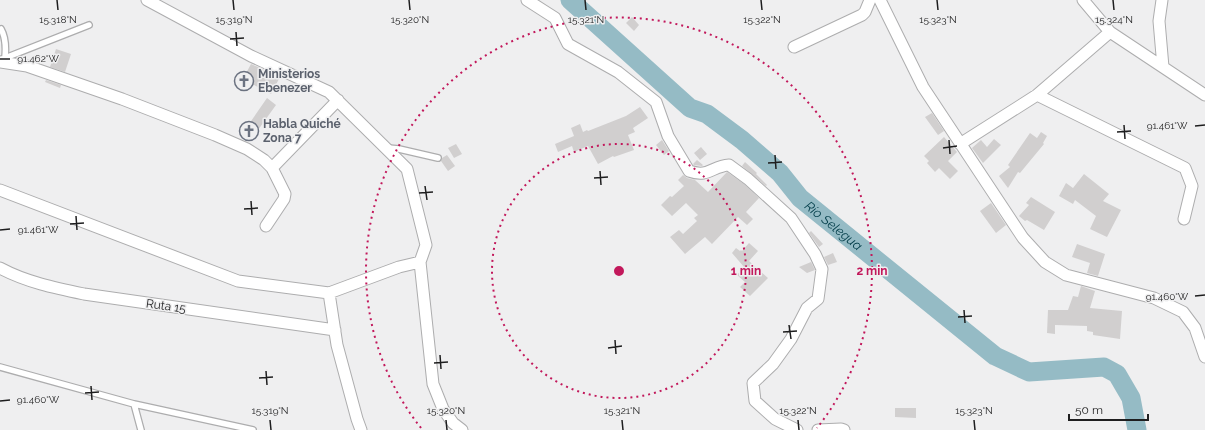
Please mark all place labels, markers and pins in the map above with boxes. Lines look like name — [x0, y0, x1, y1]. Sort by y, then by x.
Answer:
place label: Ministerios Ebenezer — [258, 67, 320, 95]
church icon: Ministerios Ebenezer — [233, 70, 255, 92]
place label: Habla Quiché Zona 7 — [263, 117, 341, 145]
church icon: Habla Quiché Zona 7 — [238, 120, 260, 142]
centre of rings — [612, 264, 626, 278]

